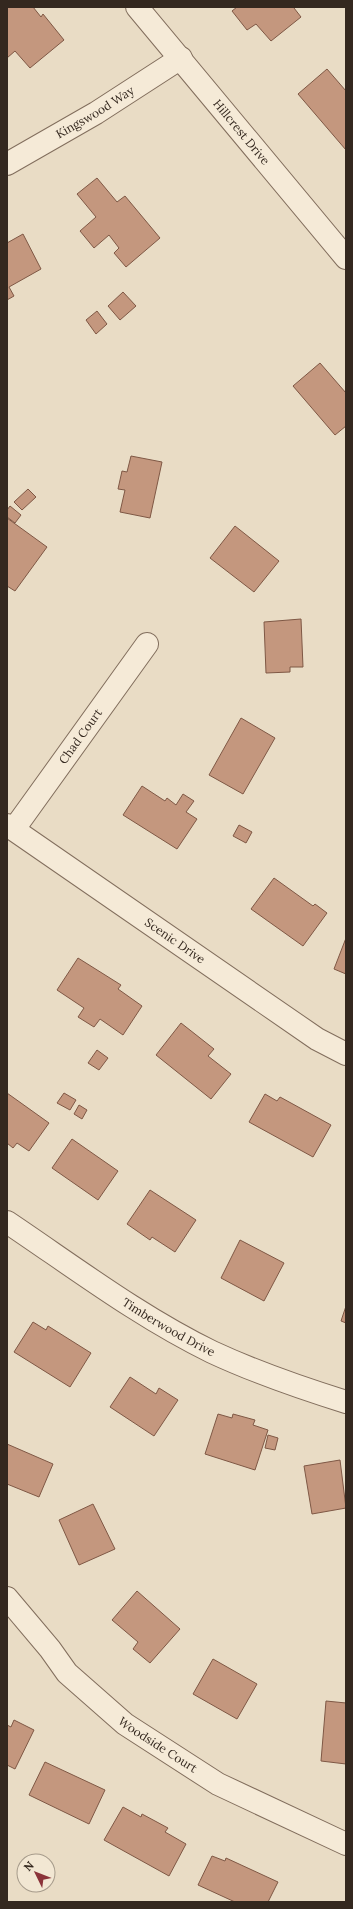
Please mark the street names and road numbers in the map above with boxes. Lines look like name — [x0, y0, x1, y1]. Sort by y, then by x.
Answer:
street label: Kingswood Way — [53, 82, 137, 141]
street label: Hillcrest Drive — [210, 96, 274, 168]
street label: Chad Court — [55, 705, 105, 767]
street label: Scenic Drive — [142, 914, 209, 967]
street label: Timberwood Drive — [120, 1294, 218, 1360]
street label: Woodside Court — [115, 1713, 200, 1776]

